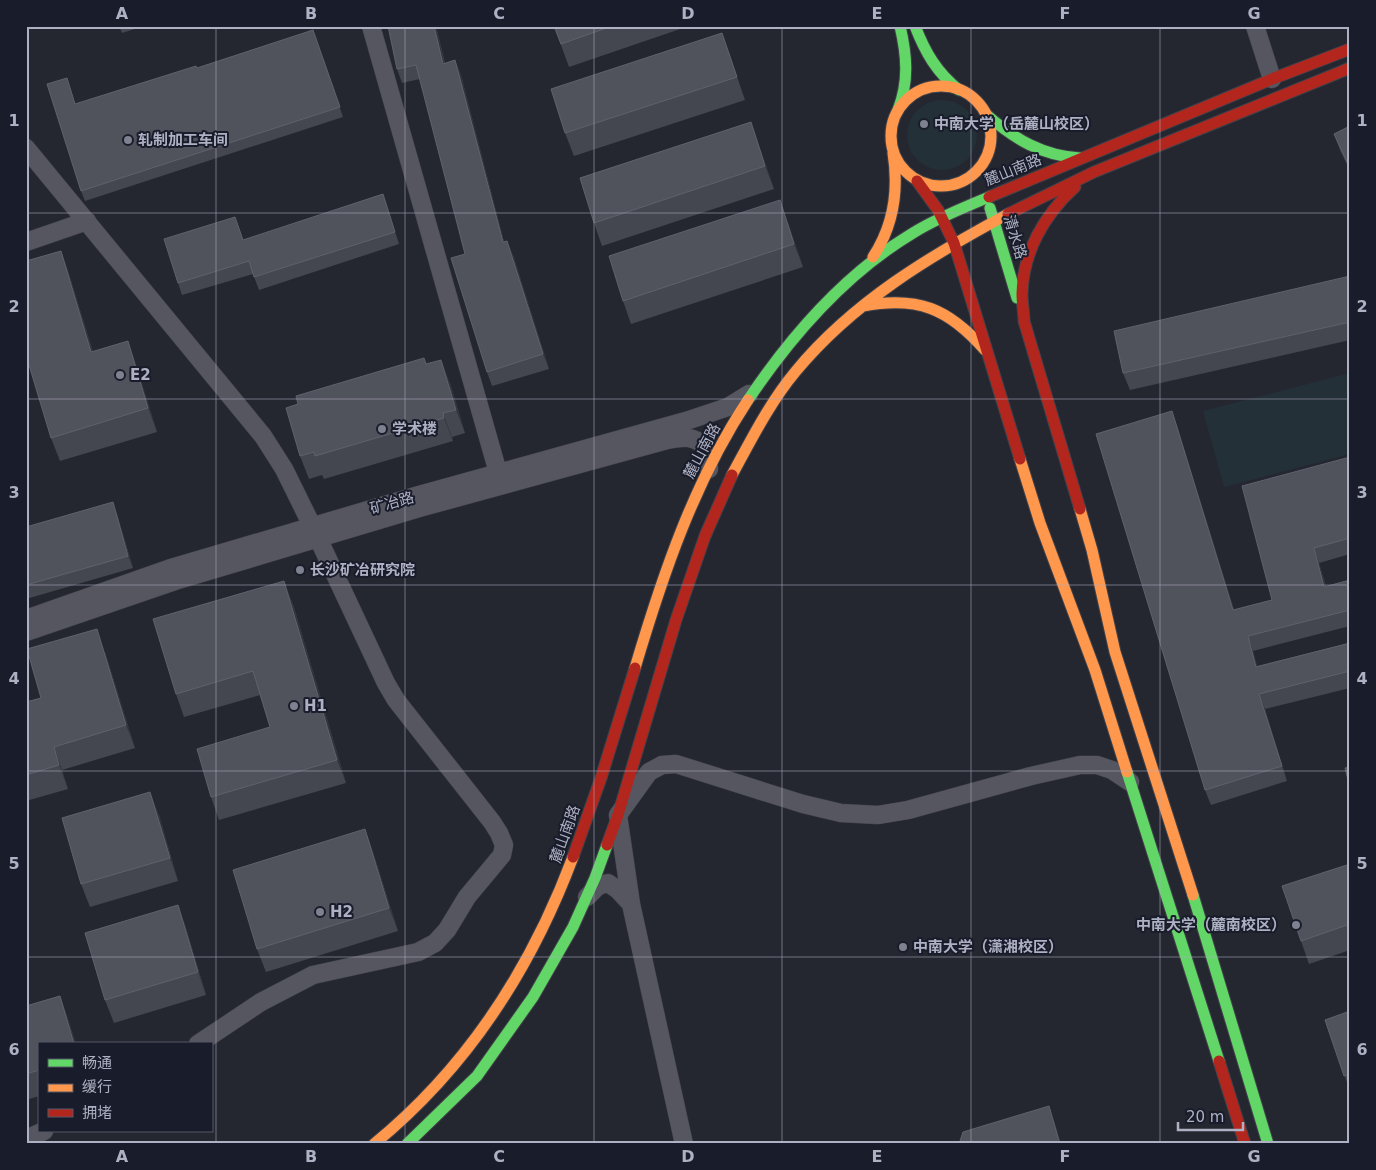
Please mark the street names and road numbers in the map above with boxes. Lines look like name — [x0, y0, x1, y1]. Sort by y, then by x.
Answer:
street label: 麓山南路 — [982, 150, 1044, 190]
street label: 清水路 — [1000, 213, 1030, 261]
street label: 麓山南路 — [680, 420, 724, 482]
street label: 矿冶路 — [368, 488, 416, 518]
street label: 麓山南路 — [546, 803, 584, 865]

